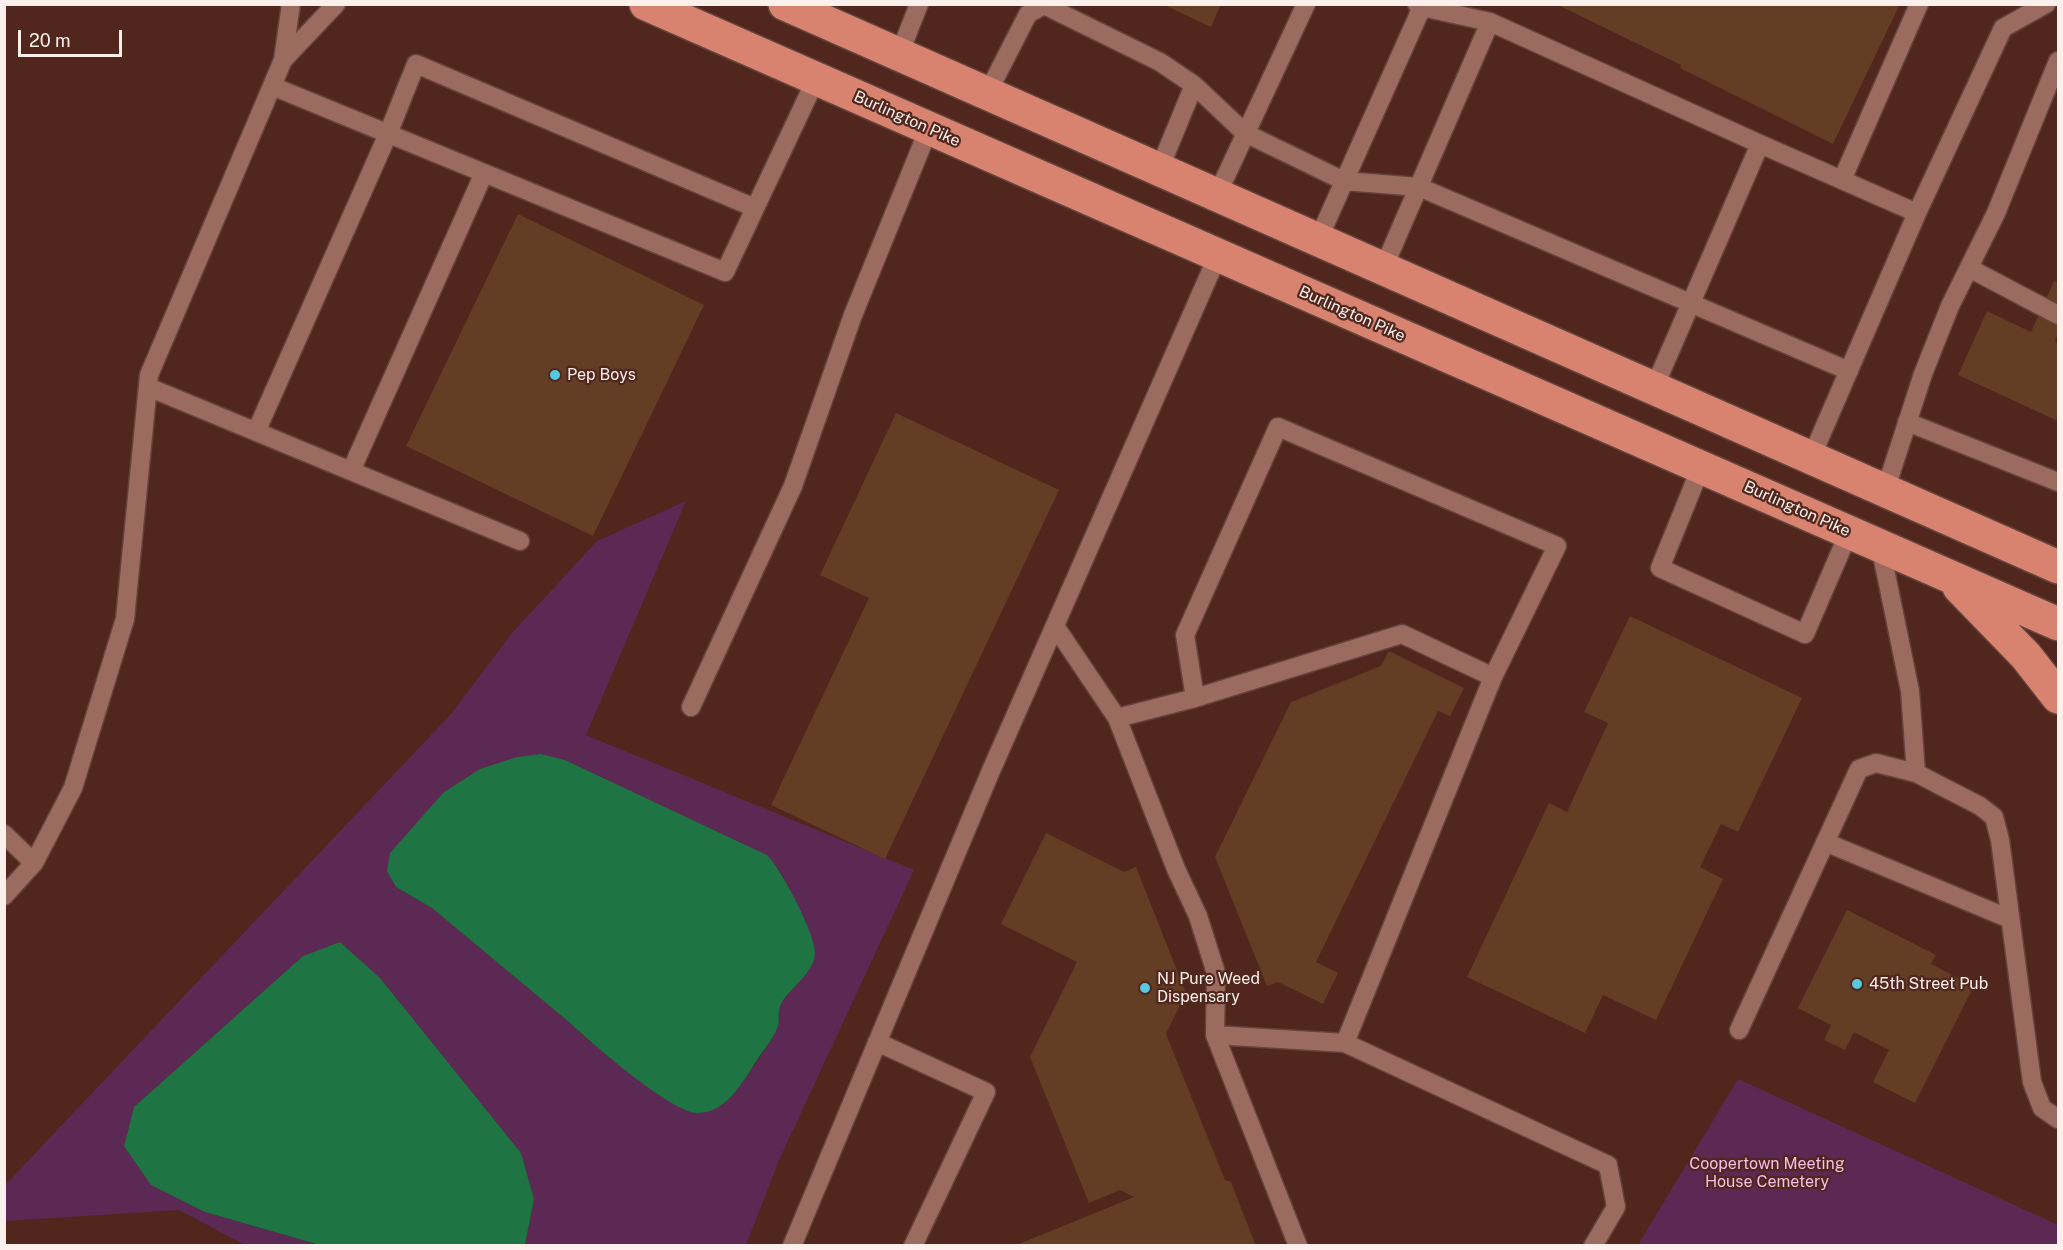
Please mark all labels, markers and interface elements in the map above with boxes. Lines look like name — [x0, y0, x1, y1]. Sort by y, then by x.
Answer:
scale bar — [21, 18, 124, 56]
text: 20 m — [29, 30, 71, 51]
street label: Burlington Pike — [851, 87, 963, 151]
street label: Burlington Pike — [1296, 282, 1408, 346]
place label: Pep Boys — [567, 365, 636, 385]
marker: Pep Boys — [548, 368, 562, 382]
street label: Burlington Pike — [1741, 477, 1853, 541]
place label: NJ Pure Weed Dispensary — [1157, 969, 1260, 1007]
place label: 45th Street Pub — [1869, 974, 1988, 994]
marker: 45th Street Pub — [1850, 977, 1864, 991]
marker: NJ Pure Weed Dispensary — [1138, 981, 1152, 995]
park label: Coopertown Meeting House Cemetery — [1689, 1154, 1845, 1192]

